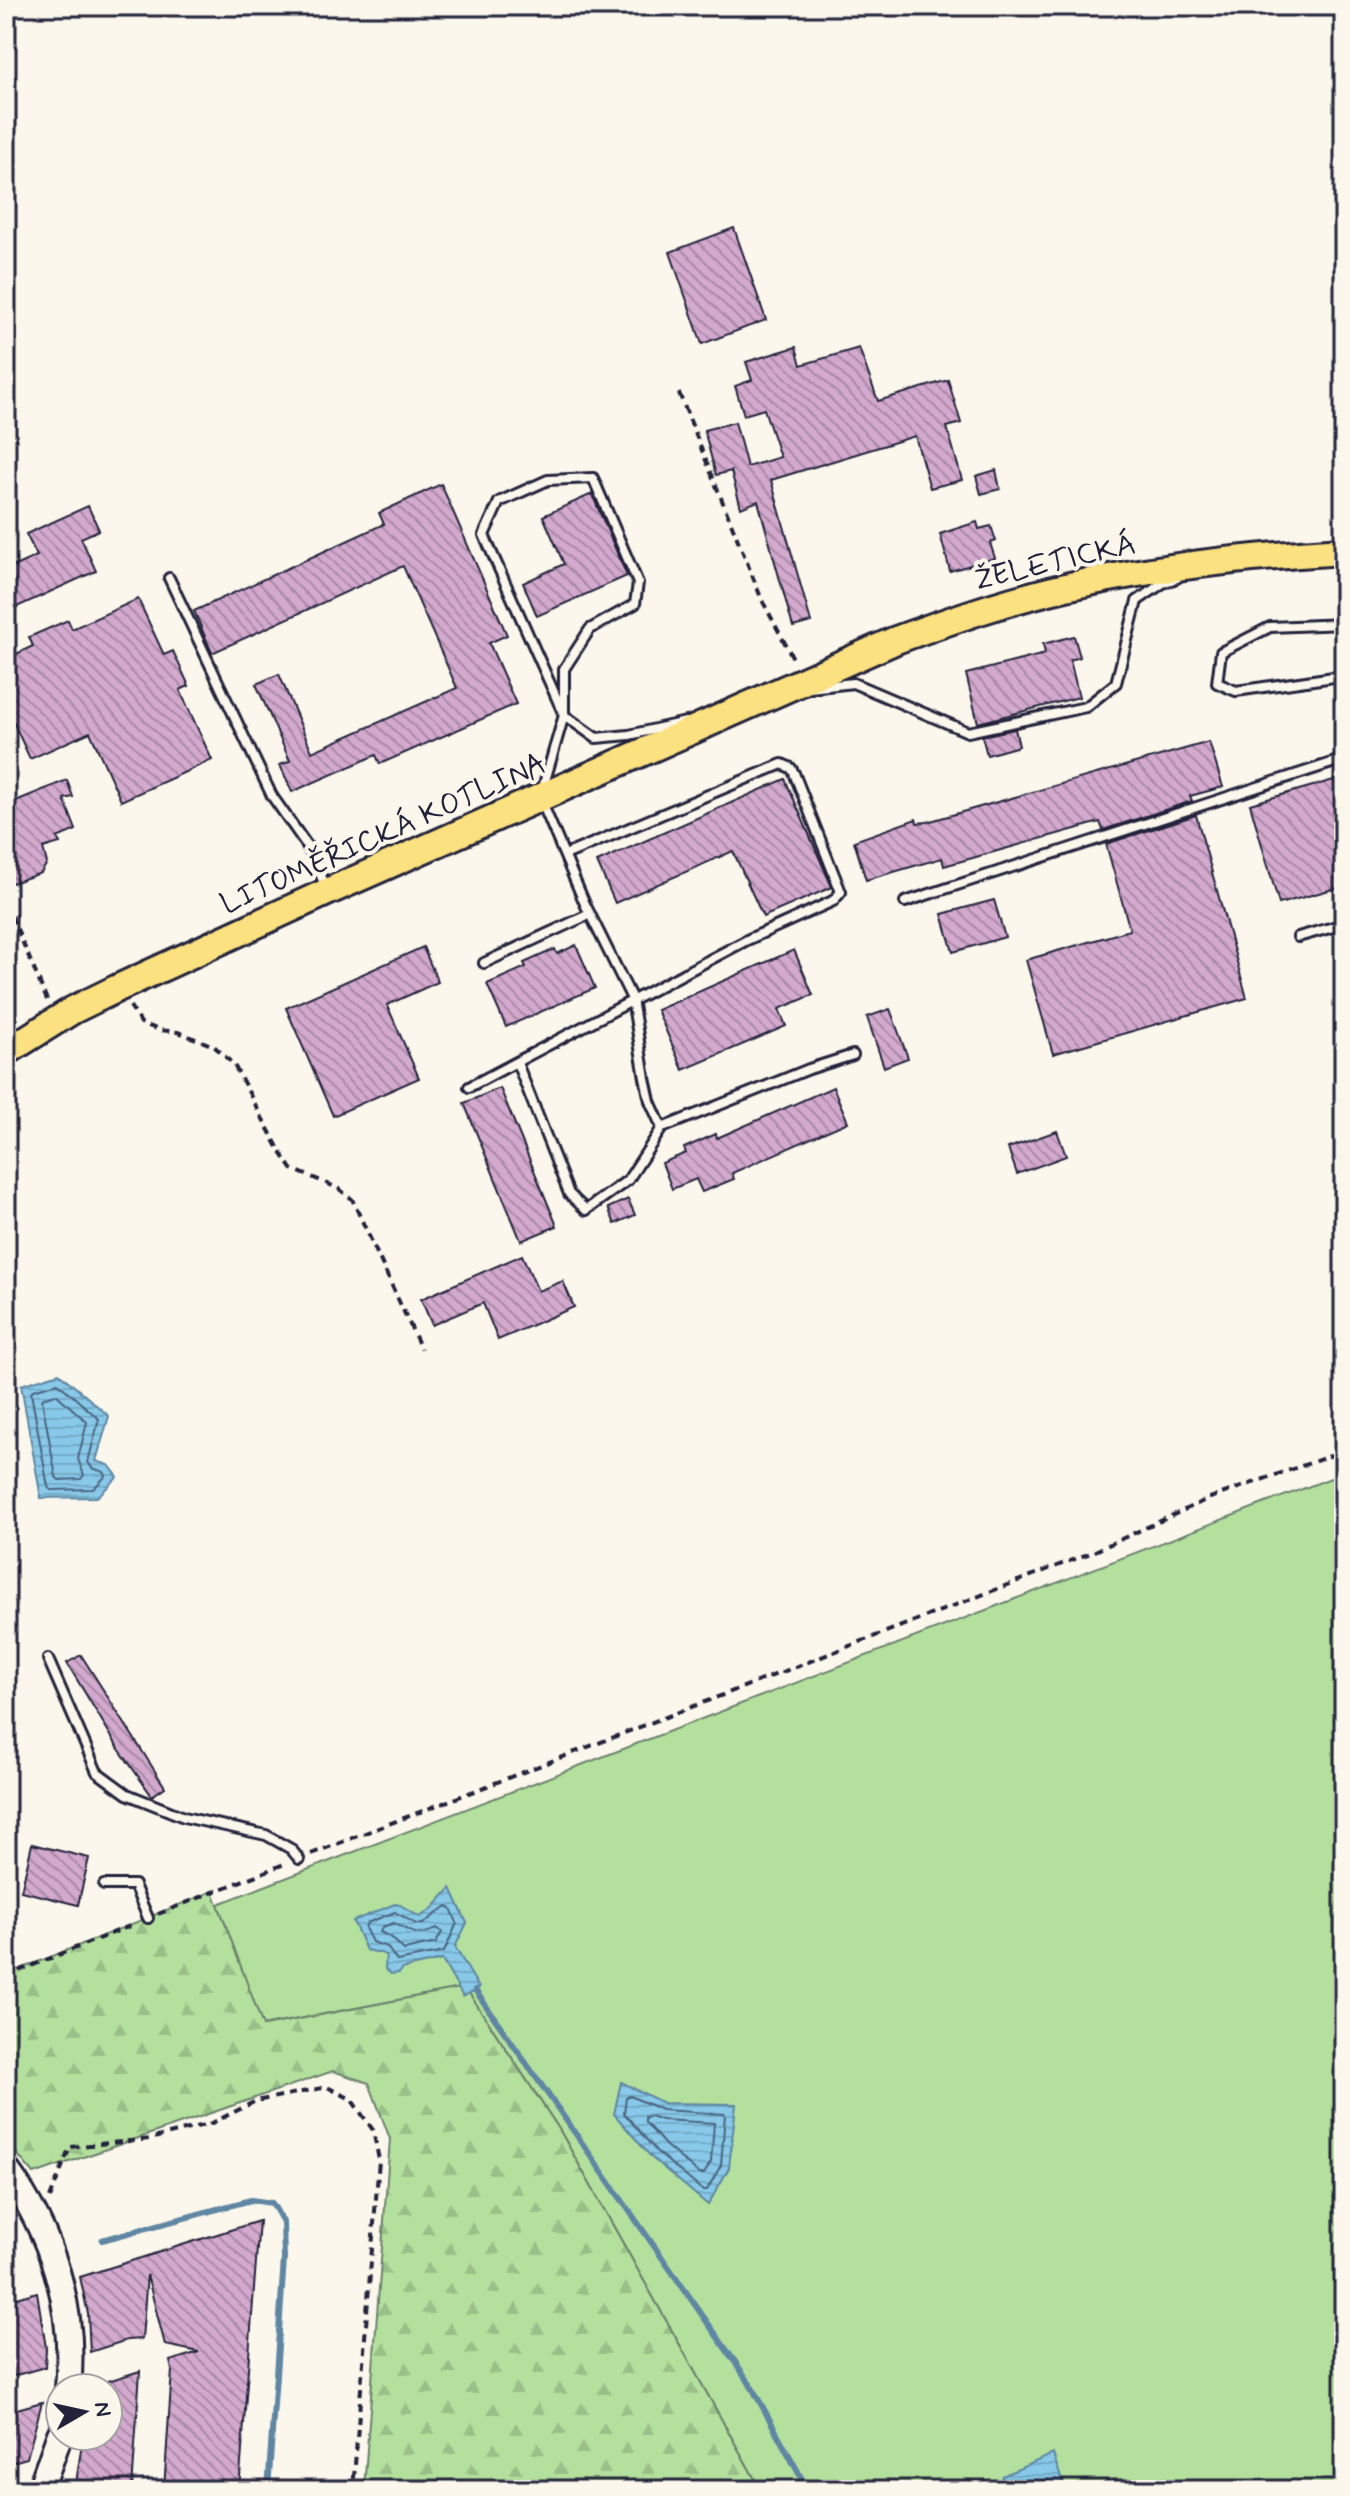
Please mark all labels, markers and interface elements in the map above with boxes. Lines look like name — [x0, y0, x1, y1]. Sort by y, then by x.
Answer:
street label: ŽELETICKÁ — [971, 525, 1140, 600]
street label: LITOMĚŘICKÁ KOTLINA — [214, 745, 553, 924]
north arrow — [44, 2372, 124, 2452]
text: N — [87, 2400, 117, 2419]

